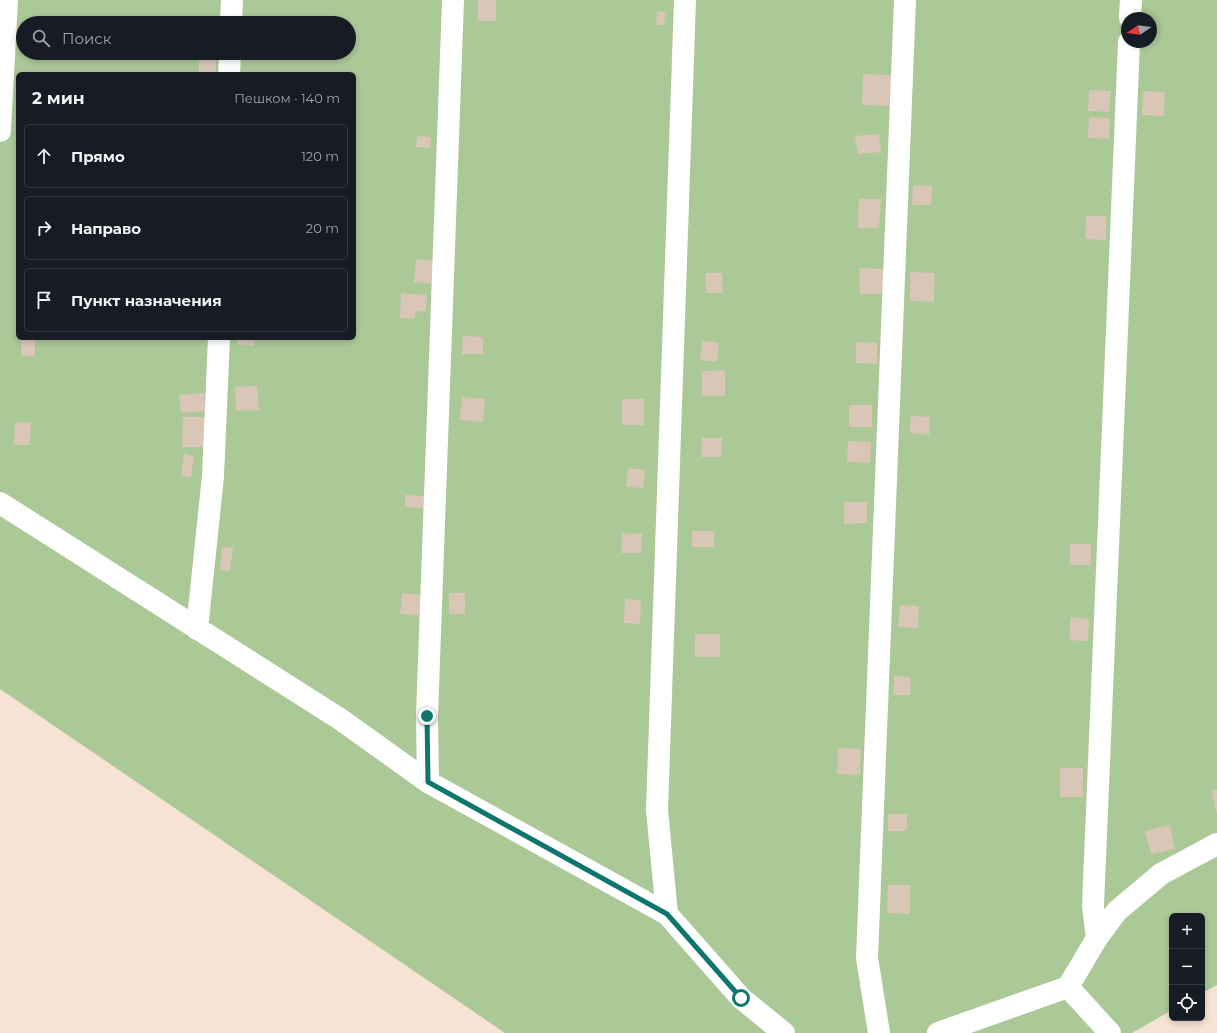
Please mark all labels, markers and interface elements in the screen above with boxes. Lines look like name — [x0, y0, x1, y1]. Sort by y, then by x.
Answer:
north arrow — [1121, 12, 1157, 48]
search box — [16, 16, 356, 60]
icon: search — [30, 27, 52, 49]
text: Поиск — [62, 29, 111, 48]
text: 2 мин — [32, 88, 85, 108]
text: Пешком · 140 m — [234, 90, 340, 106]
icon: ahead — [33, 145, 55, 167]
text: Прямо — [71, 147, 125, 166]
text: 120 m — [301, 148, 339, 164]
icon: right — [33, 217, 55, 239]
text: Направо — [71, 219, 141, 238]
text: 20 m — [306, 220, 339, 236]
icon: arrive — [33, 289, 55, 311]
text: Пункт назначения — [71, 291, 222, 310]
route end — [418, 707, 436, 725]
map controls — [1169, 913, 1205, 1021]
button: + — [1169, 913, 1205, 949]
button: − — [1169, 949, 1205, 985]
button: locate — [1169, 985, 1205, 1021]
route start — [732, 989, 750, 1007]

